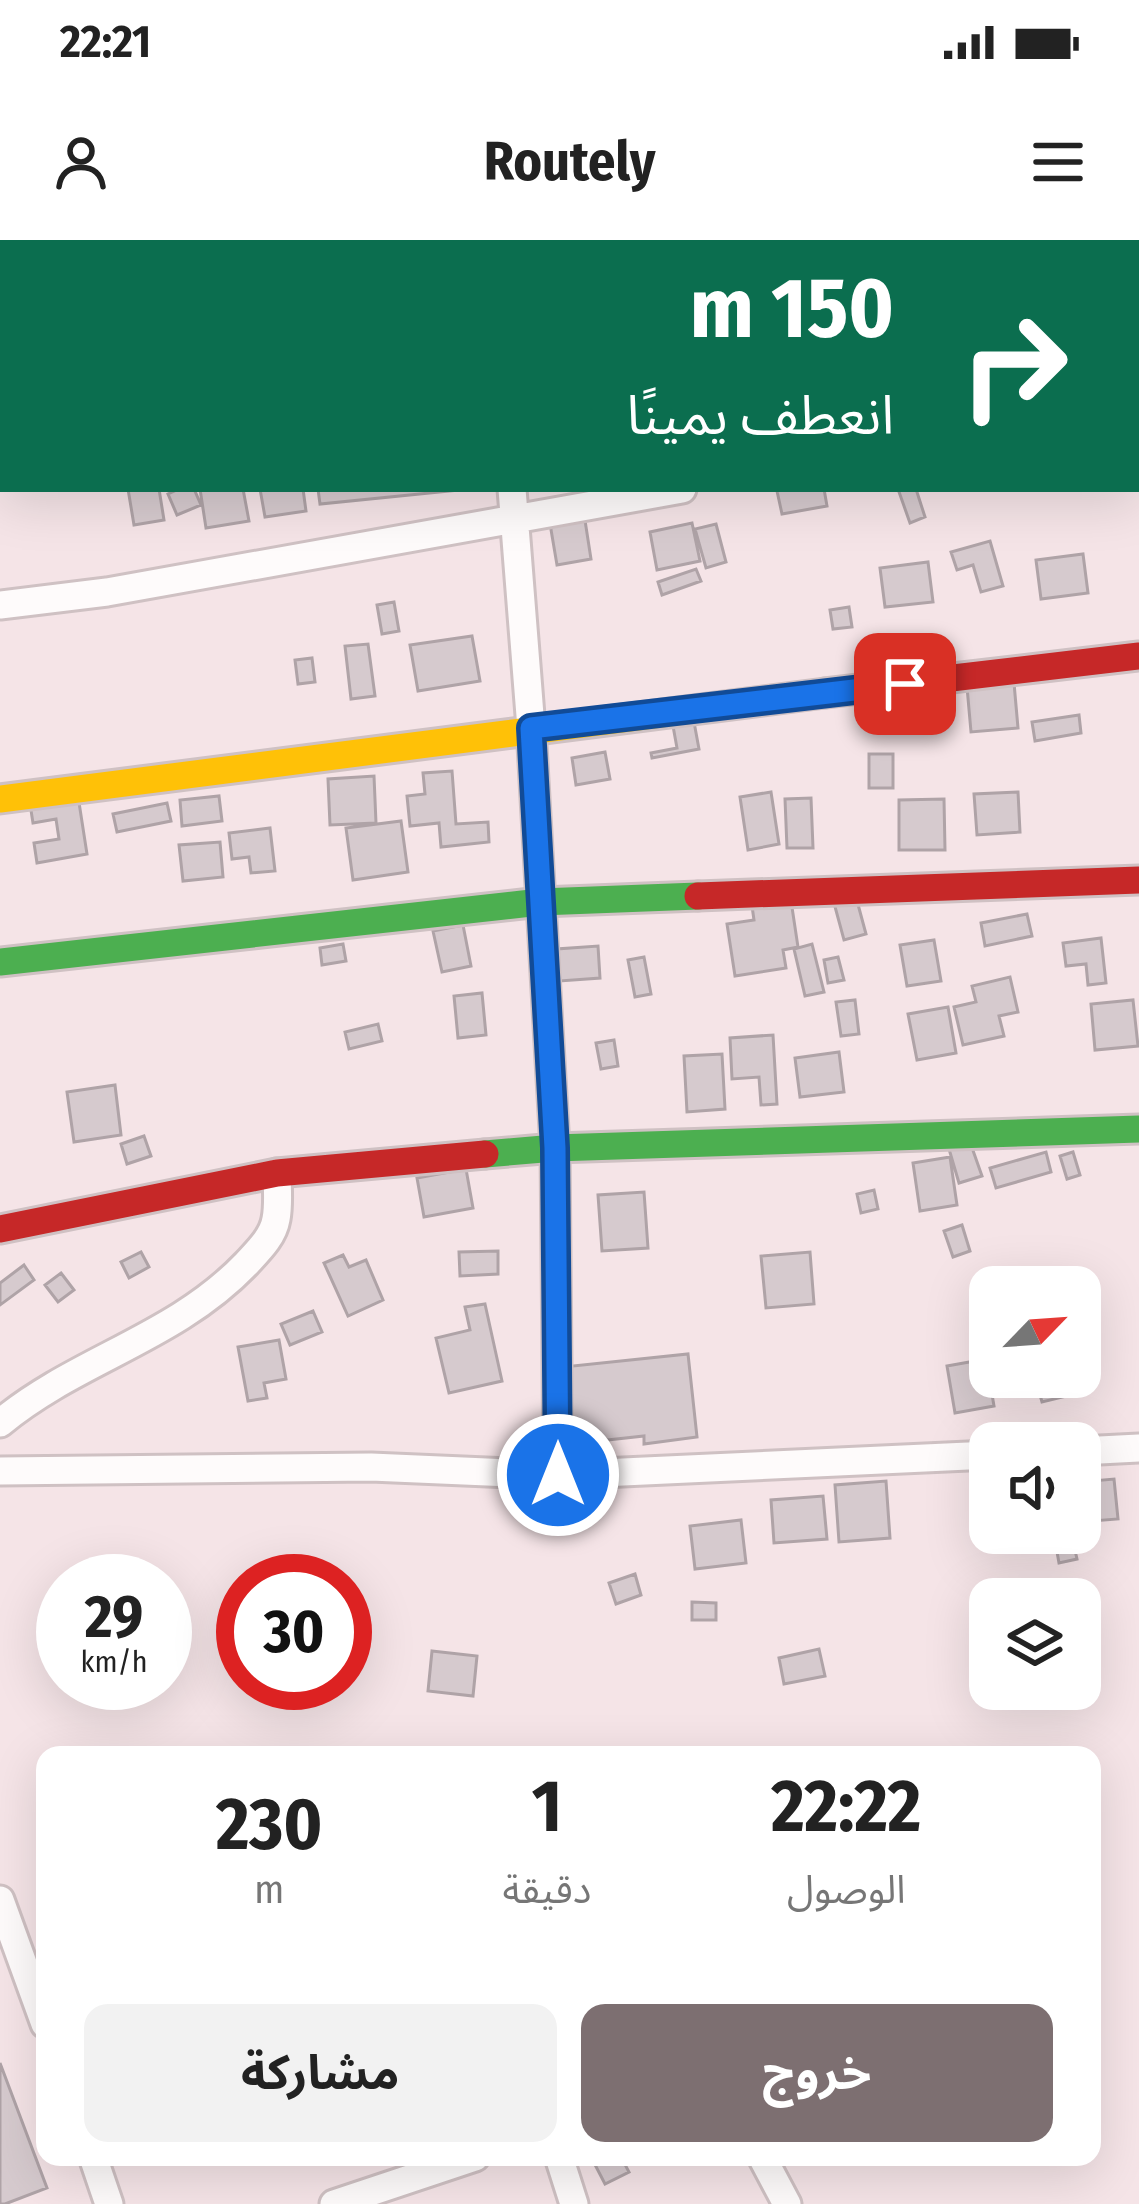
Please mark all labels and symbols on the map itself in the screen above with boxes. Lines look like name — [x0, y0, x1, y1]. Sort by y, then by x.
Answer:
pin — [854, 633, 956, 735]
north arrow — [969, 1266, 1101, 1398]
position arrow — [495, 1412, 621, 1538]
speed limit sign: 30 — [216, 1554, 372, 1710]

